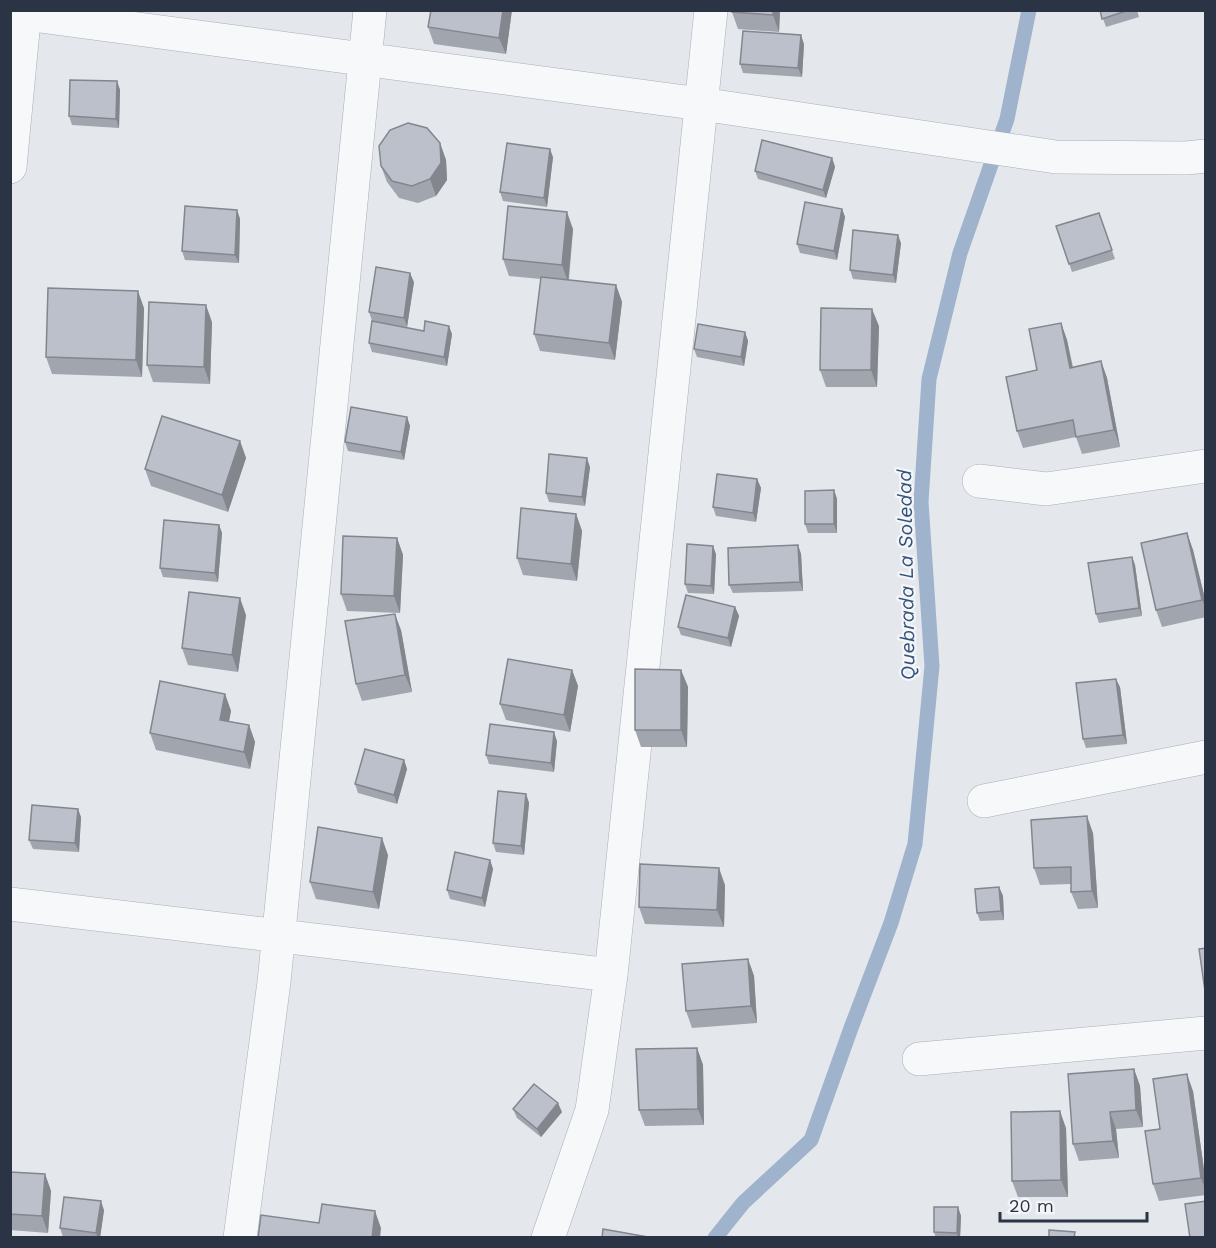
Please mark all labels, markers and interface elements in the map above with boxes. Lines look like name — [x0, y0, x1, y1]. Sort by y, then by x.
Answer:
water label: Quebrada La Soledad — [892, 469, 920, 681]
scale bar — [1000, 1185, 1147, 1223]
text: 20 m — [1009, 1195, 1054, 1216]

